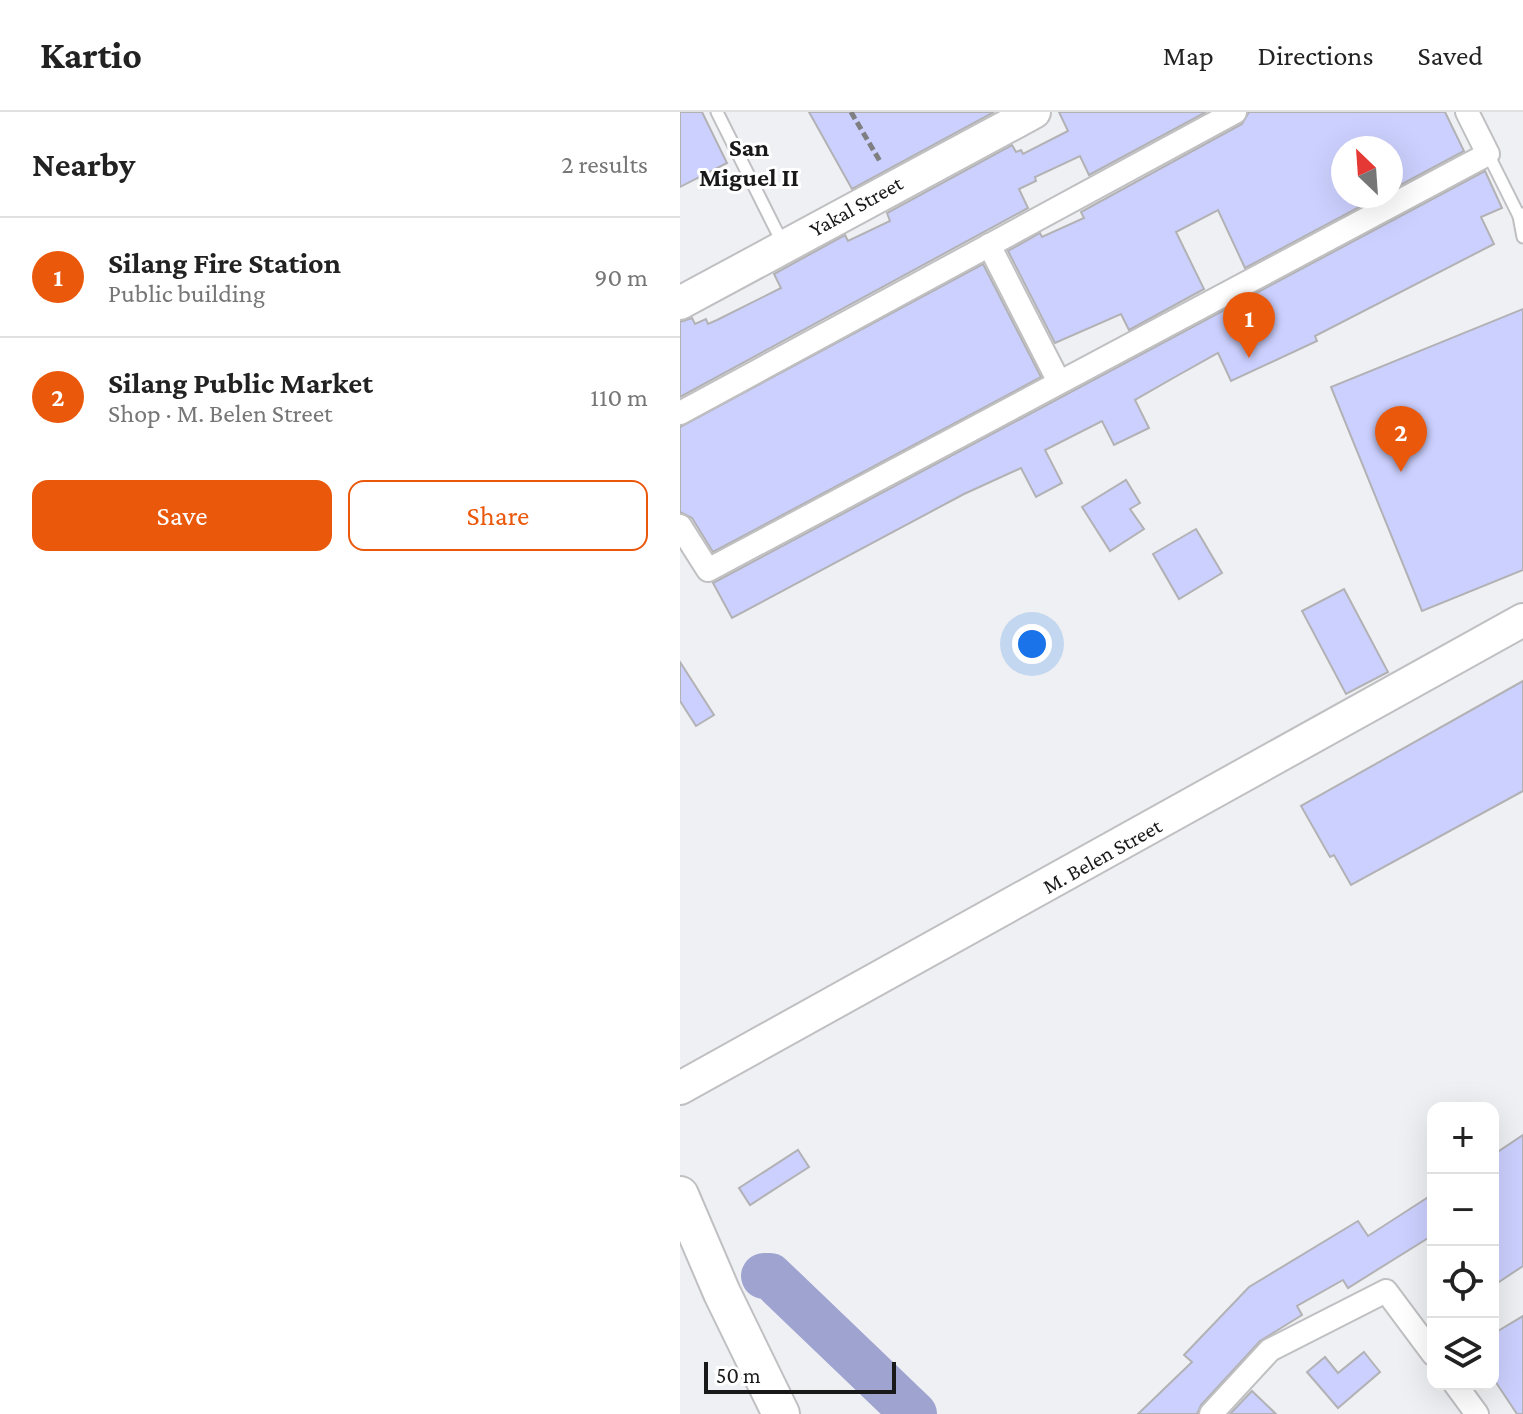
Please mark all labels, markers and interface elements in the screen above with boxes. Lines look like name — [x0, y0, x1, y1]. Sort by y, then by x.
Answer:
text: Kartio — [40, 34, 142, 76]
text: Map — [1163, 40, 1214, 71]
text: Directions — [1258, 40, 1373, 71]
text: Saved — [1417, 40, 1483, 71]
district label: San Miguel II — [699, 133, 799, 192]
north arrow — [1331, 136, 1403, 208]
text: Nearby — [32, 146, 135, 183]
text: 2 results — [561, 150, 648, 179]
street label: Yakal Street — [805, 170, 908, 242]
text: Silang Fire Station — [108, 246, 341, 279]
text: 1 — [53, 263, 63, 292]
text: 90 m — [594, 263, 648, 292]
text: Public building — [108, 279, 265, 308]
pin: 1 — [1223, 292, 1275, 358]
text: Silang Public Market — [108, 366, 373, 399]
text: 2 — [51, 383, 65, 412]
text: 110 m — [590, 383, 648, 412]
text: Shop · M. Belen Street — [108, 399, 333, 428]
pin: 2 — [1375, 406, 1427, 472]
button: Save — [32, 480, 332, 551]
button: Share — [348, 480, 648, 551]
your location — [1012, 624, 1052, 664]
street label: M. Belen Street — [1038, 813, 1166, 899]
map controls — [1427, 1102, 1499, 1390]
button: + — [1427, 1102, 1499, 1174]
button: − — [1427, 1174, 1499, 1246]
button: locate — [1427, 1246, 1499, 1318]
button: layers — [1427, 1318, 1499, 1390]
scale bar — [704, 1358, 896, 1394]
text: 50 m — [716, 1363, 761, 1388]

